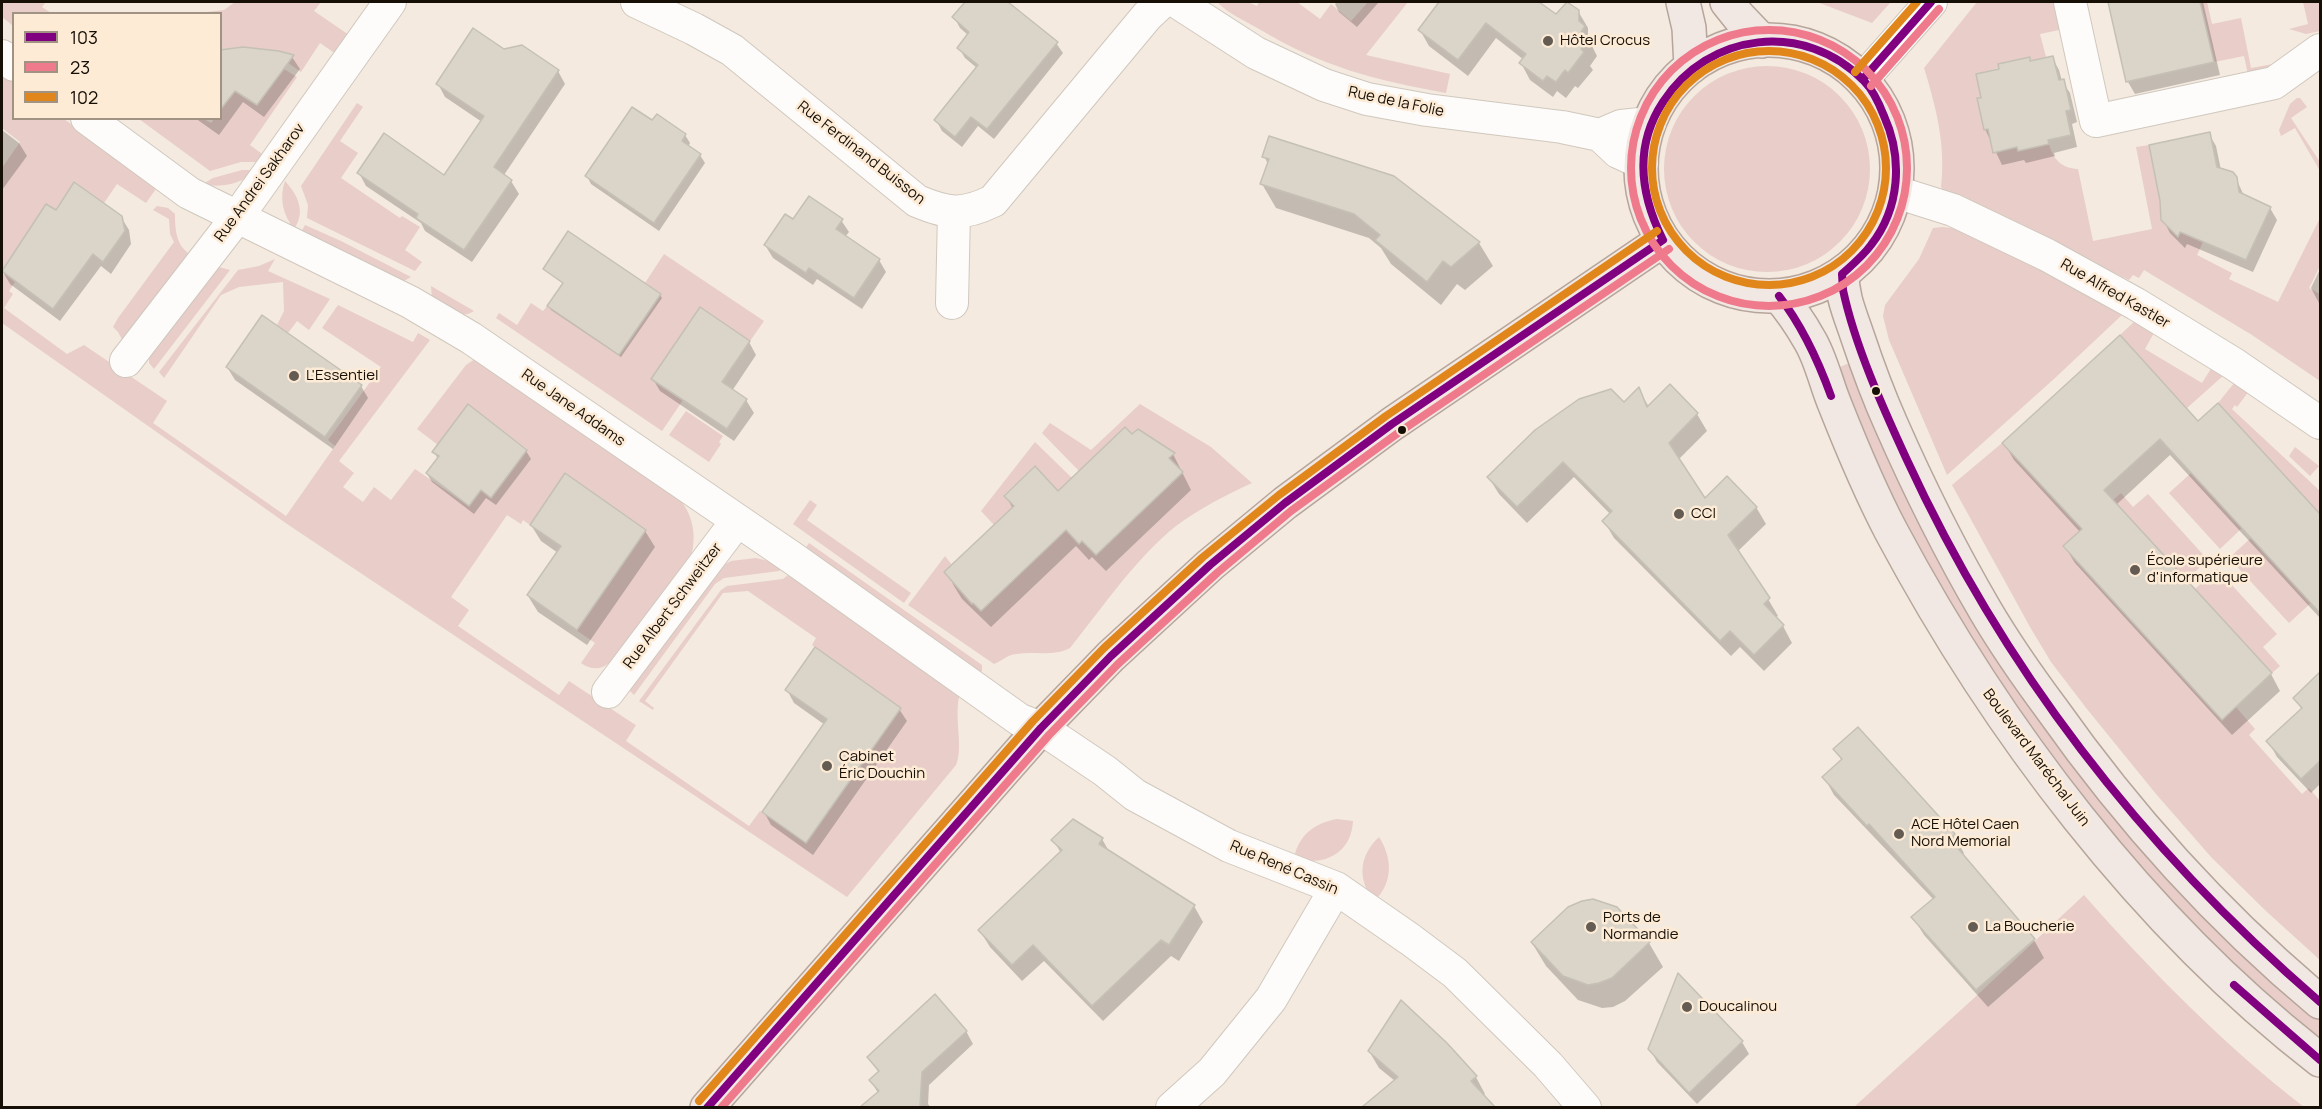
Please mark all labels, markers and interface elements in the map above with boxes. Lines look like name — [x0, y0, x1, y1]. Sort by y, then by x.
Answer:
legend — [12, 12, 222, 120]
text: 103 — [70, 25, 98, 49]
place label: Hôtel Crocus — [1560, 32, 1650, 50]
marker: Hôtel Crocus — [1541, 34, 1555, 48]
text: 23 — [70, 55, 90, 79]
street label: Rue de la Folie — [1346, 83, 1446, 121]
text: 102 — [70, 85, 98, 109]
street label: Rue Ferdinand Buisson — [794, 98, 928, 208]
street label: Rue Andrei Sakharov — [211, 120, 309, 246]
street label: Rue Alfred Kastler — [2057, 255, 2173, 333]
street label: Rue Jane Addams — [518, 366, 628, 450]
place label: L'Essentiel — [306, 367, 379, 385]
marker: L'Essentiel — [287, 369, 301, 383]
unlabelled marker — [1870, 385, 1882, 397]
unlabelled marker — [1396, 424, 1408, 436]
place label: CCI — [1691, 505, 1716, 523]
marker: CCI — [1672, 507, 1686, 521]
street label: Rue Albert Schweitzer — [620, 540, 726, 672]
place label: École supérieure d'informatique — [2147, 552, 2263, 587]
marker: École supérieure d'informatique — [2128, 563, 2142, 577]
street label: Boulevard Maréchal Juin — [1979, 686, 2093, 830]
place label: Cabinet Éric Douchin — [839, 748, 925, 783]
marker: Cabinet Éric Douchin — [820, 759, 834, 773]
place label: ACE Hôtel Caen Nord Memorial — [1911, 816, 2019, 851]
marker: ACE Hôtel Caen Nord Memorial — [1892, 827, 1906, 841]
street label: Rue René Cassin — [1227, 837, 1341, 899]
place label: Ports de Normandie — [1603, 909, 1679, 944]
place label: La Boucherie — [1985, 918, 2075, 936]
marker: Ports de Normandie — [1584, 920, 1598, 934]
marker: La Boucherie — [1966, 920, 1980, 934]
place label: Doucalinou — [1699, 998, 1777, 1016]
marker: Doucalinou — [1680, 1000, 1694, 1014]

